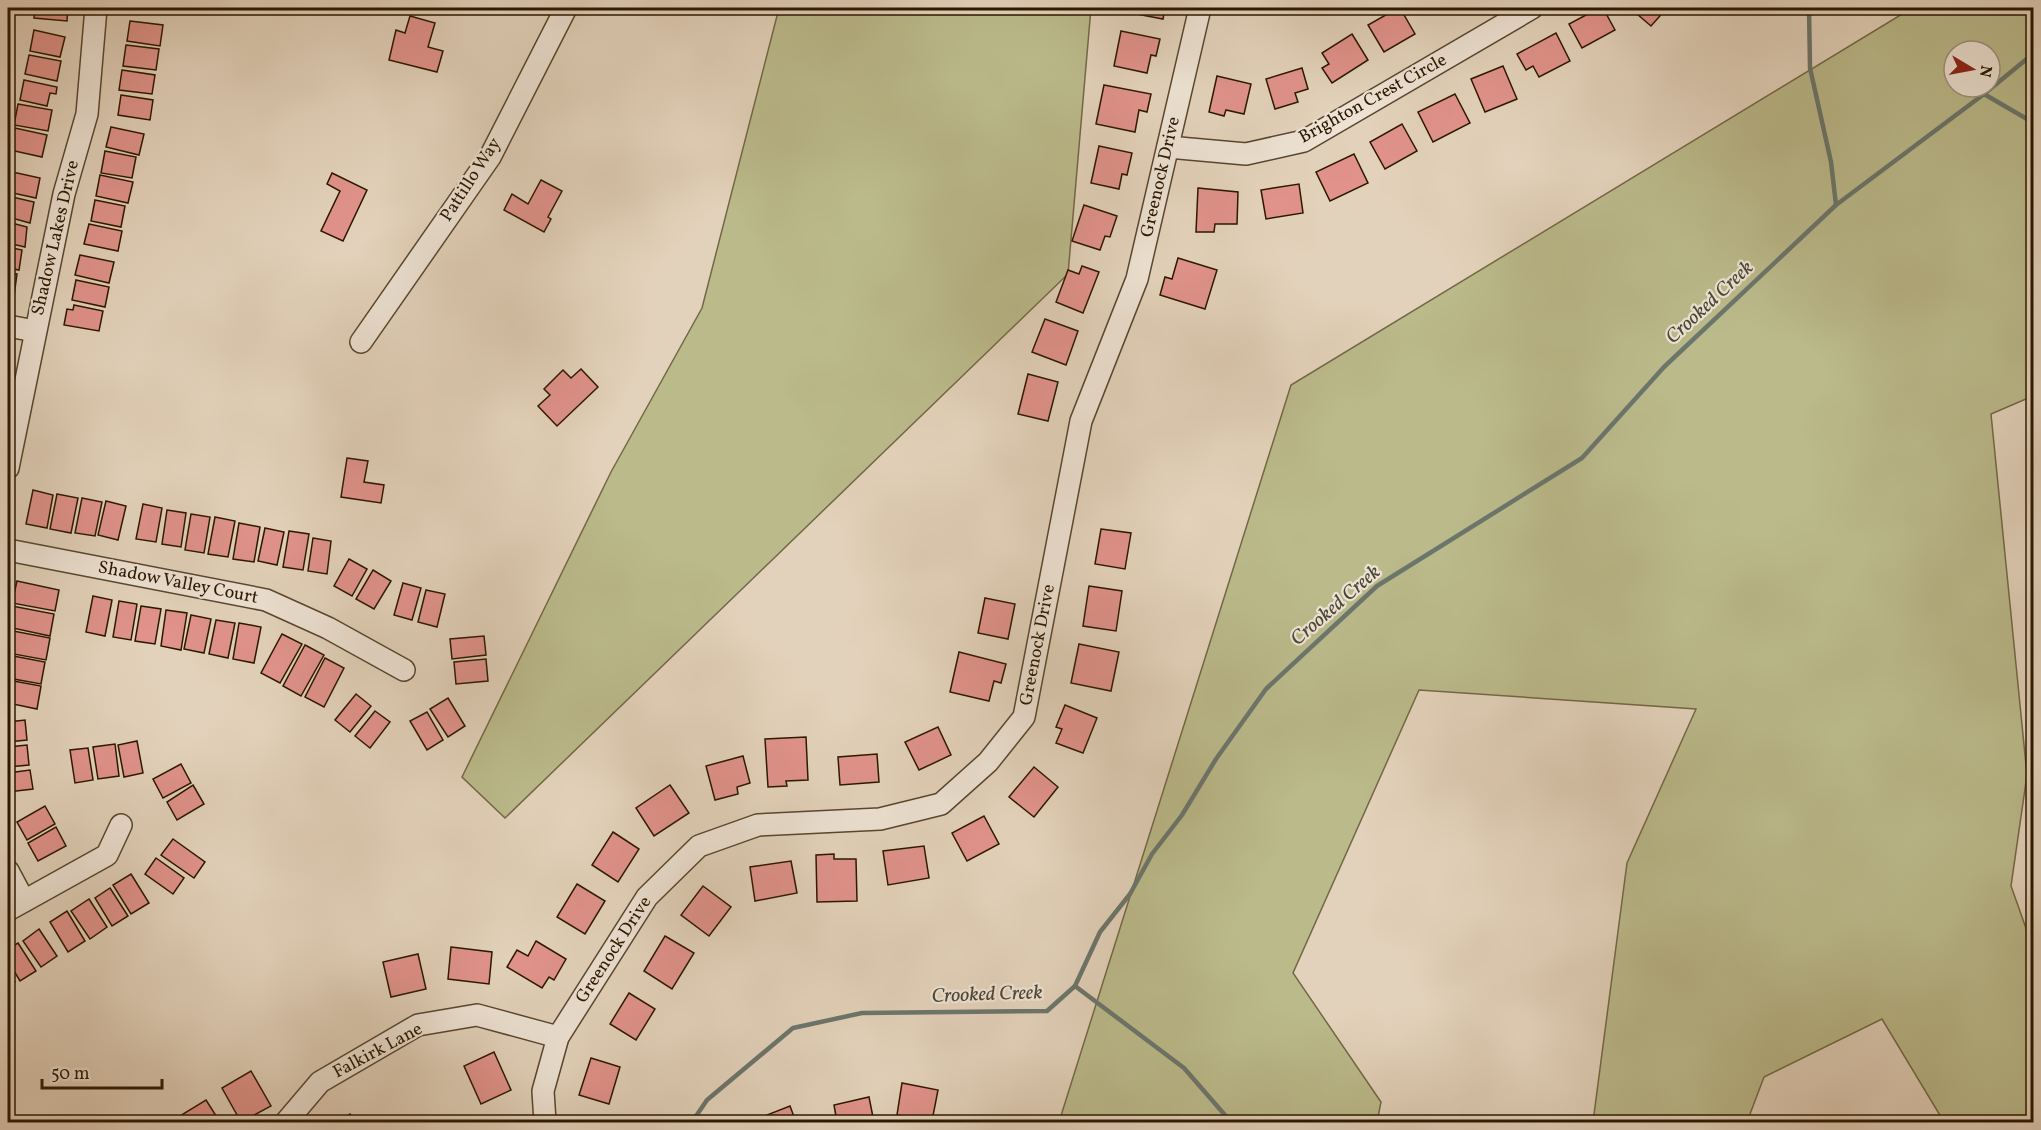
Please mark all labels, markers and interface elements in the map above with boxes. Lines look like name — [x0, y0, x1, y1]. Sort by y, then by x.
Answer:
north arrow — [1942, 39, 2002, 99]
street label: Brighton Crest Circle — [1294, 48, 1452, 150]
text: N — [1973, 64, 1997, 79]
street label: Greenock Drive — [1135, 114, 1187, 240]
street label: Pattillo Way — [435, 133, 508, 227]
street label: Shadow Lakes Drive — [26, 158, 86, 318]
water label: Crooked Creek — [1660, 255, 1760, 351]
street label: Shadow Valley Court — [96, 555, 260, 611]
water label: Crooked Creek — [1285, 559, 1387, 653]
street label: Greenock Drive — [1014, 582, 1062, 708]
street label: Greenock Drive — [570, 892, 658, 1008]
water label: Crooked Creek — [931, 979, 1043, 1011]
street label: Falkirk Lane — [329, 1017, 427, 1085]
scale bar — [42, 1052, 162, 1090]
text: 50 m — [51, 1062, 90, 1087]

